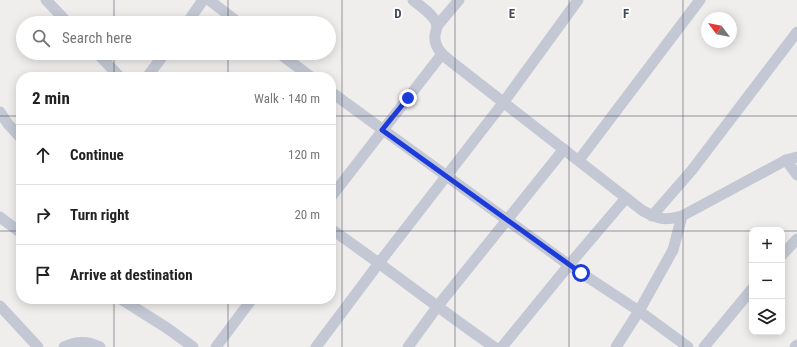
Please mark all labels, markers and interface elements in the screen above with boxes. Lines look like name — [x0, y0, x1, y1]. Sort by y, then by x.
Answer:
text: D — [394, 6, 402, 21]
text: E — [509, 6, 516, 21]
text: F — [623, 6, 629, 21]
north arrow — [701, 12, 737, 48]
search box — [16, 16, 336, 60]
icon: search — [30, 27, 52, 49]
text: Search here — [62, 29, 132, 47]
text: 2 min — [32, 88, 70, 108]
route end — [399, 89, 417, 107]
text: Walk · 140 m — [254, 91, 320, 106]
icon: ahead — [32, 144, 54, 166]
text: Continue — [70, 146, 124, 164]
text: 120 m — [288, 147, 320, 162]
icon: right — [32, 204, 54, 226]
text: Turn right — [70, 206, 129, 224]
text: 20 m — [294, 207, 320, 222]
map controls — [749, 227, 785, 335]
button: + — [749, 227, 785, 263]
button: − — [749, 263, 785, 299]
icon: arrive — [32, 264, 54, 286]
route start — [572, 264, 590, 282]
text: Arrive at destination — [70, 266, 193, 284]
button: layers — [749, 299, 785, 335]

